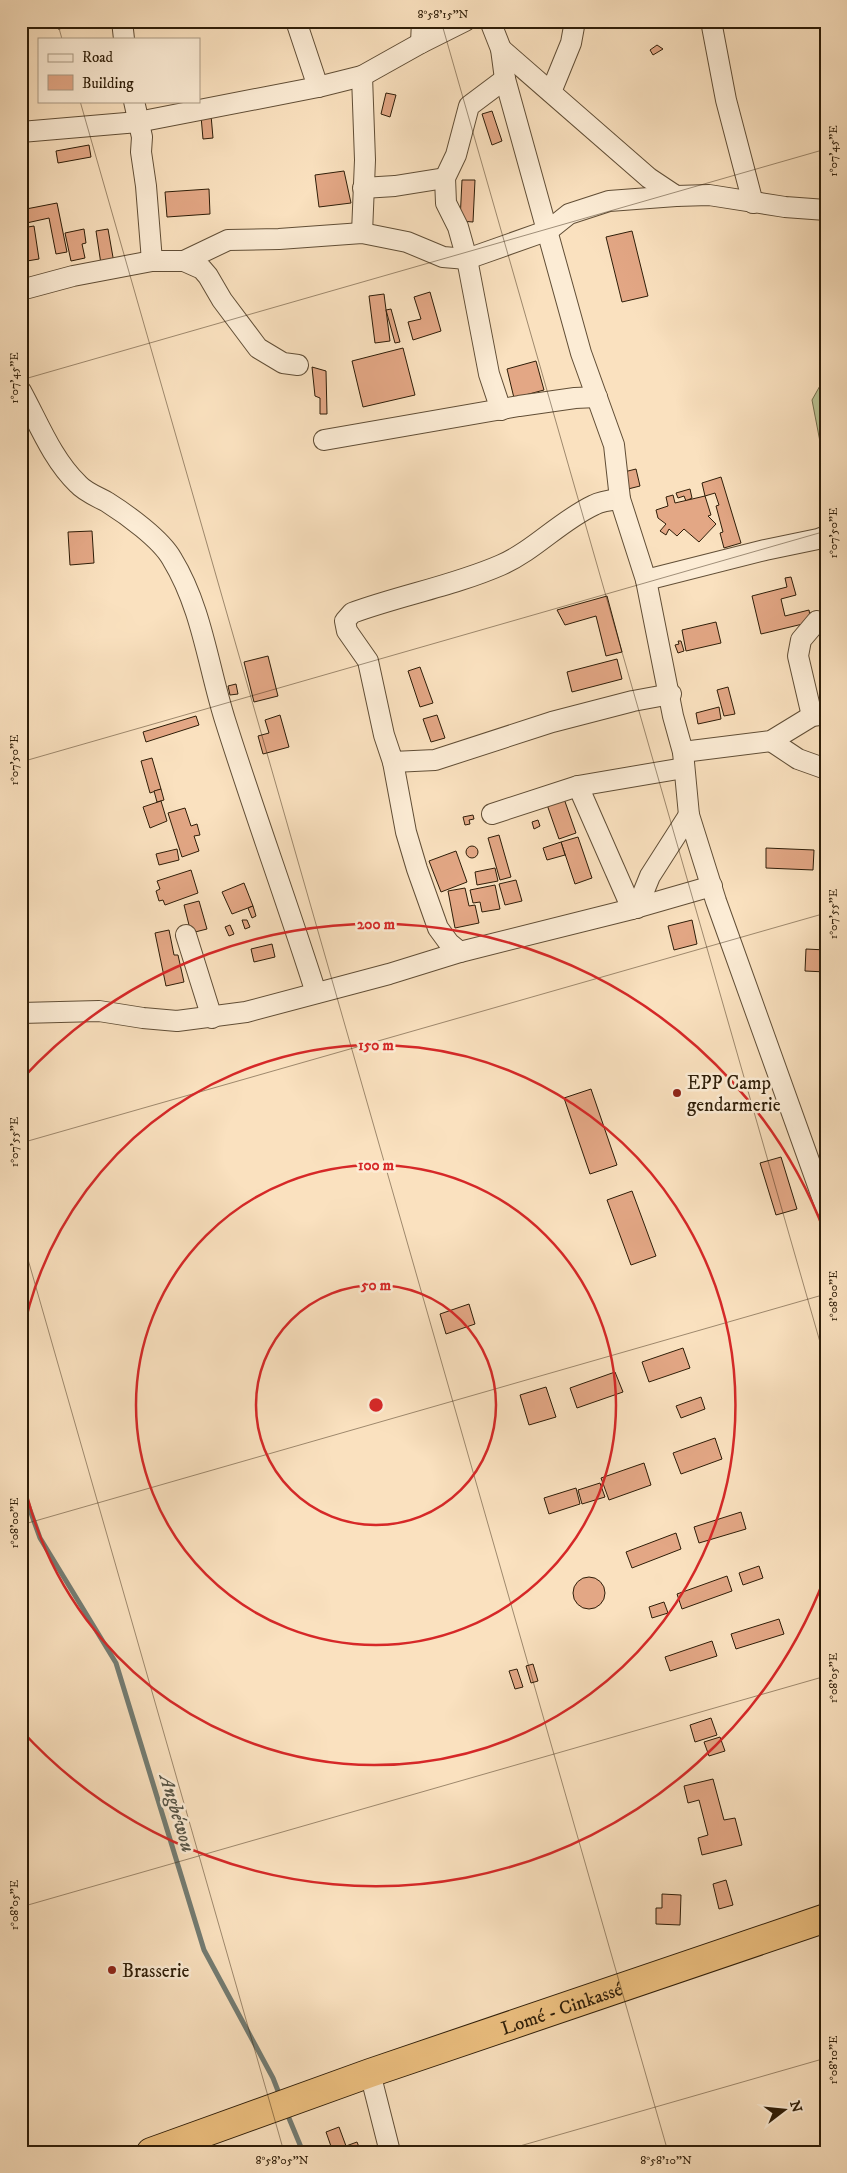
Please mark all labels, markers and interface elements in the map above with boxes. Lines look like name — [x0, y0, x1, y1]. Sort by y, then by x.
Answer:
text: 8°58'15"N — [418, 7, 469, 22]
legend — [38, 38, 200, 102]
text: Road — [82, 48, 114, 67]
text: Building — [82, 74, 134, 93]
text: 1°07'45"E — [826, 125, 841, 177]
text: 1°07'45"E — [7, 352, 22, 404]
text: 1°07'50"E — [826, 507, 841, 558]
text: 1°07'50"E — [7, 734, 22, 785]
text: 1°07'55"E — [826, 888, 841, 939]
text: 200 m — [357, 915, 396, 934]
text: 150 m — [358, 1036, 394, 1055]
place label: EPP Camp gendarmerie — [687, 1072, 781, 1117]
marker: EPP Camp gendarmerie — [671, 1087, 683, 1099]
text: 1°07'55"E — [7, 1116, 22, 1167]
text: 100 m — [358, 1156, 395, 1175]
text: 1°08'00"E — [826, 1270, 841, 1322]
text: 50 m — [360, 1276, 392, 1295]
centre of rings — [367, 1396, 385, 1414]
text: 1°08'00"E — [7, 1497, 22, 1549]
text: 1°08'05"E — [826, 1652, 841, 1703]
water label: Angbéwou — [152, 1770, 200, 1855]
text: 1°08'05"E — [7, 1879, 22, 1930]
place label: Brasserie — [122, 1960, 190, 1983]
marker: Brasserie — [106, 1964, 118, 1976]
street label: Lomé - Cinkassé — [498, 1978, 626, 2041]
text: 1°08'10"E — [826, 2035, 841, 2085]
north arrow — [760, 2086, 810, 2136]
text: N — [785, 2099, 806, 2115]
text: 8°58'05"N — [255, 2153, 309, 2168]
text: 8°58'10"N — [640, 2153, 692, 2168]

